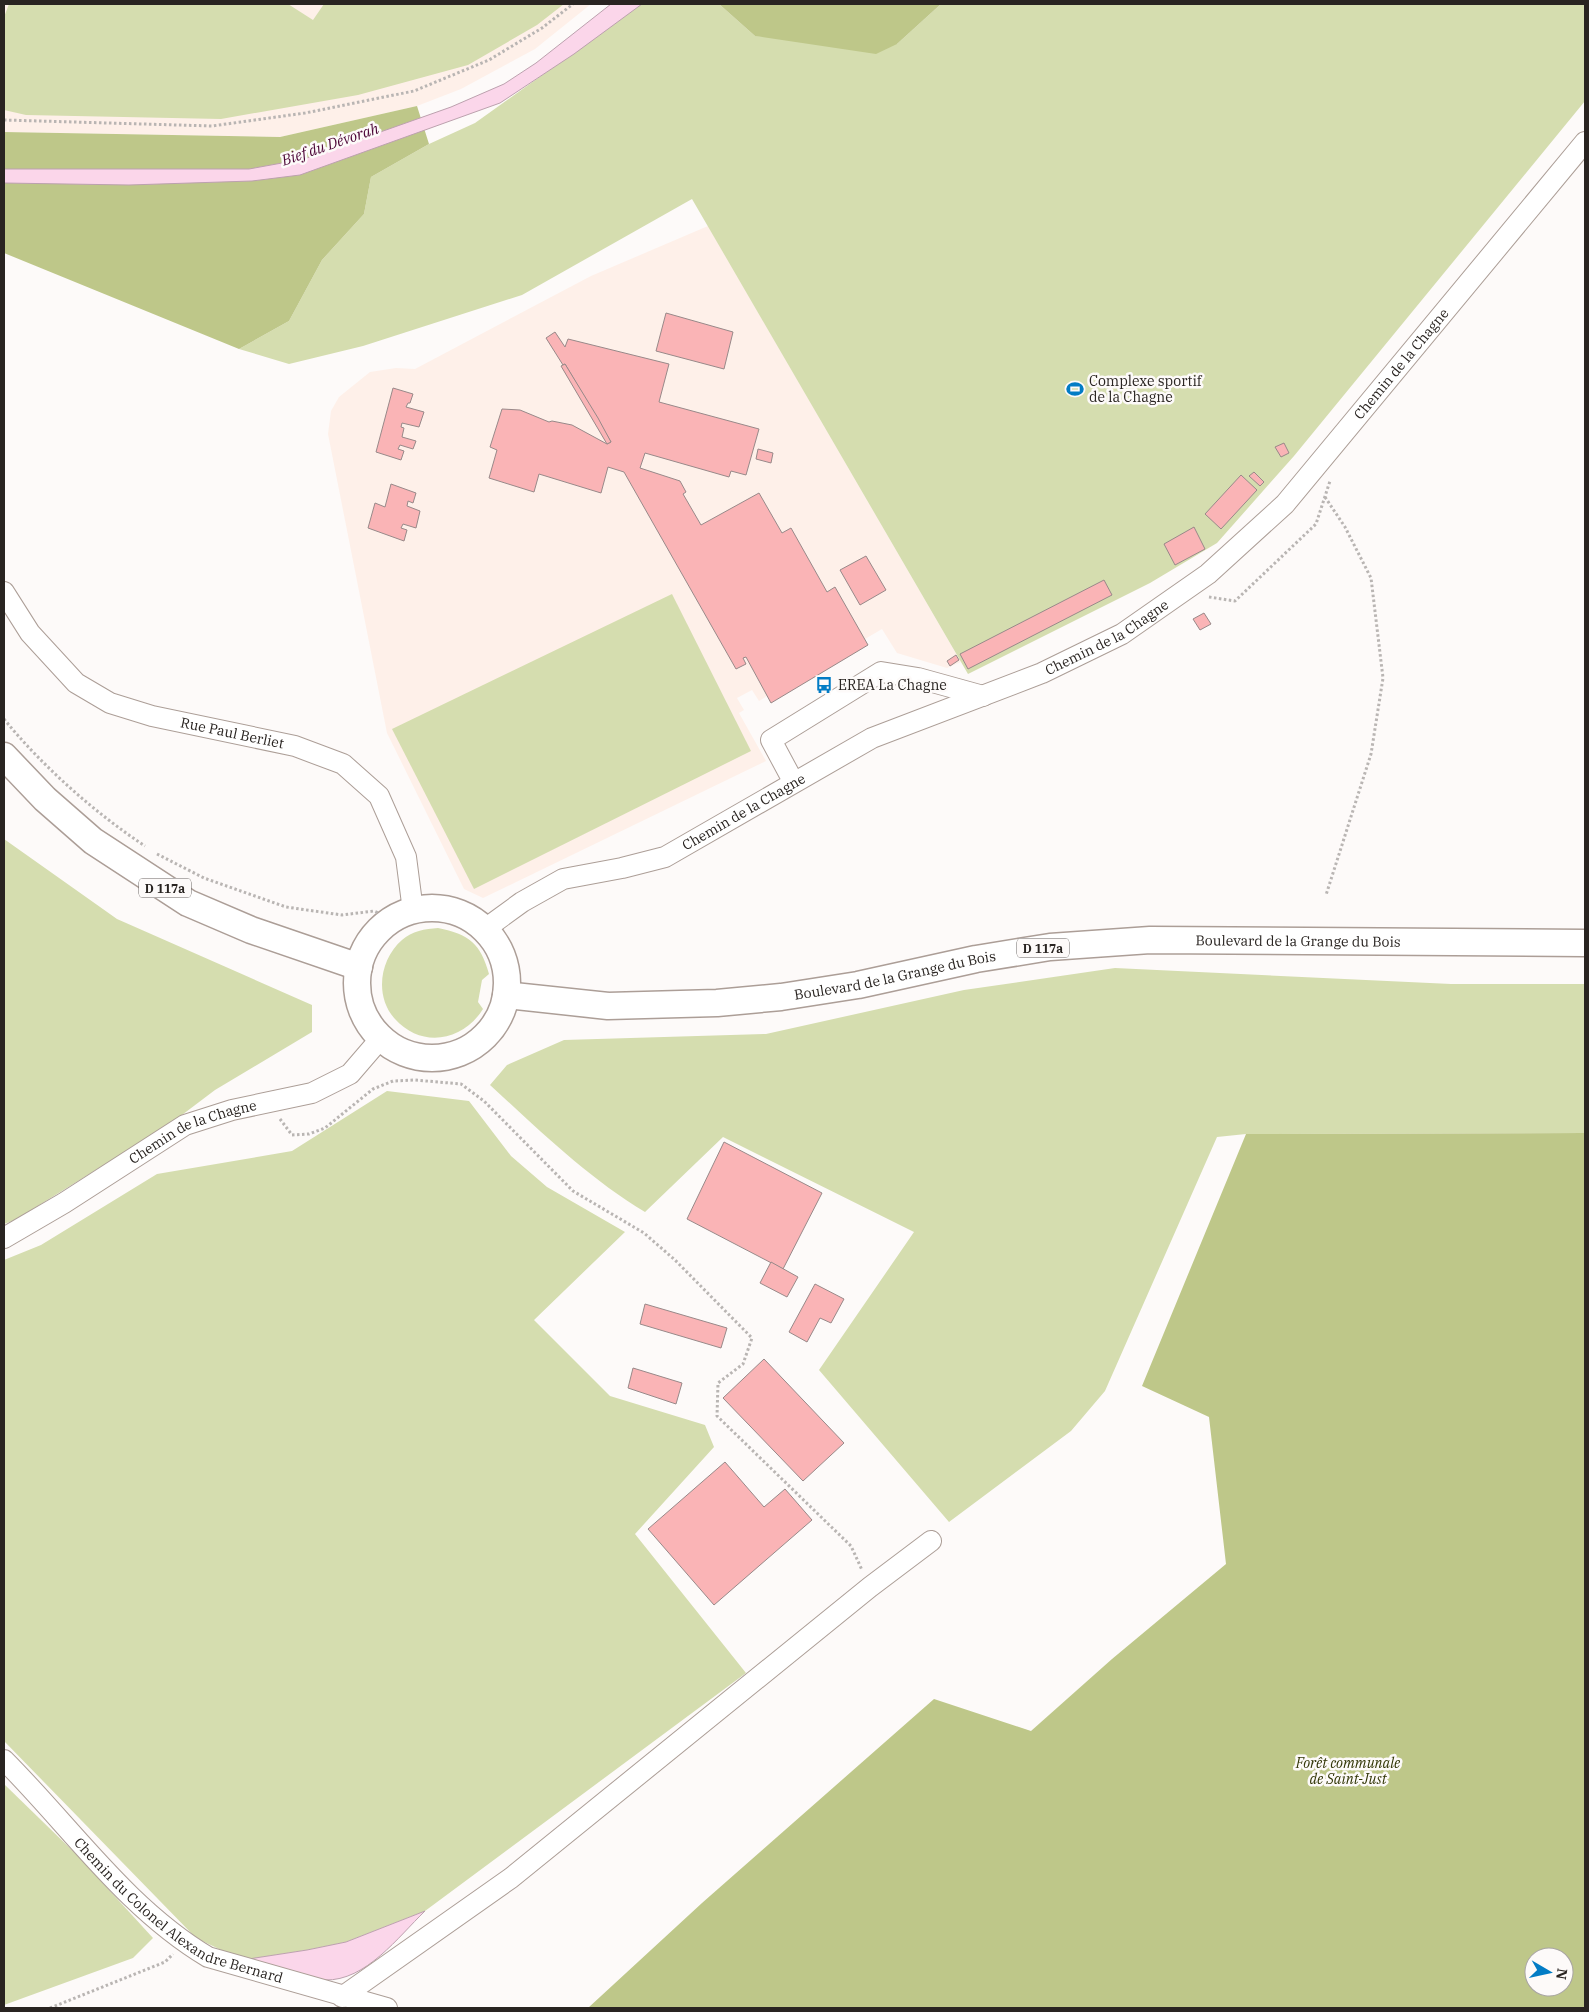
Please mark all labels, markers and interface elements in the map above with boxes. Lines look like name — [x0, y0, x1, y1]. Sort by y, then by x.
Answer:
water label: Bief du Dévorah — [278, 118, 382, 170]
street label: Chemin de la Chagne — [1350, 304, 1453, 423]
place label: Complexe sportif de la Chagne — [1089, 372, 1203, 406]
sports icon: Complexe sportif de la Chagne — [1065, 379, 1085, 399]
street label: Chemin de la Chagne — [1042, 595, 1172, 679]
bus stop icon: EREA La Chagne — [814, 675, 834, 695]
place label: EREA La Chagne — [838, 676, 947, 694]
street label: Rue Paul Berliet — [179, 713, 286, 752]
street label: Chemin de la Chagne — [679, 769, 809, 854]
road number: D 117a — [139, 878, 191, 898]
street label: Boulevard de la Grange du Bois — [1195, 931, 1401, 951]
road number: D 117a — [1017, 938, 1069, 958]
street label: Boulevard de la Grange du Bois — [793, 947, 997, 1004]
street label: Chemin de la Chagne — [125, 1096, 258, 1168]
park label: Forêt communale de Saint-Just — [1295, 1754, 1401, 1788]
street label: Chemin du Colonel Alexandre Bernard — [70, 1834, 285, 1987]
north arrow — [1524, 1947, 1574, 1997]
text: N — [1552, 1967, 1572, 1981]

